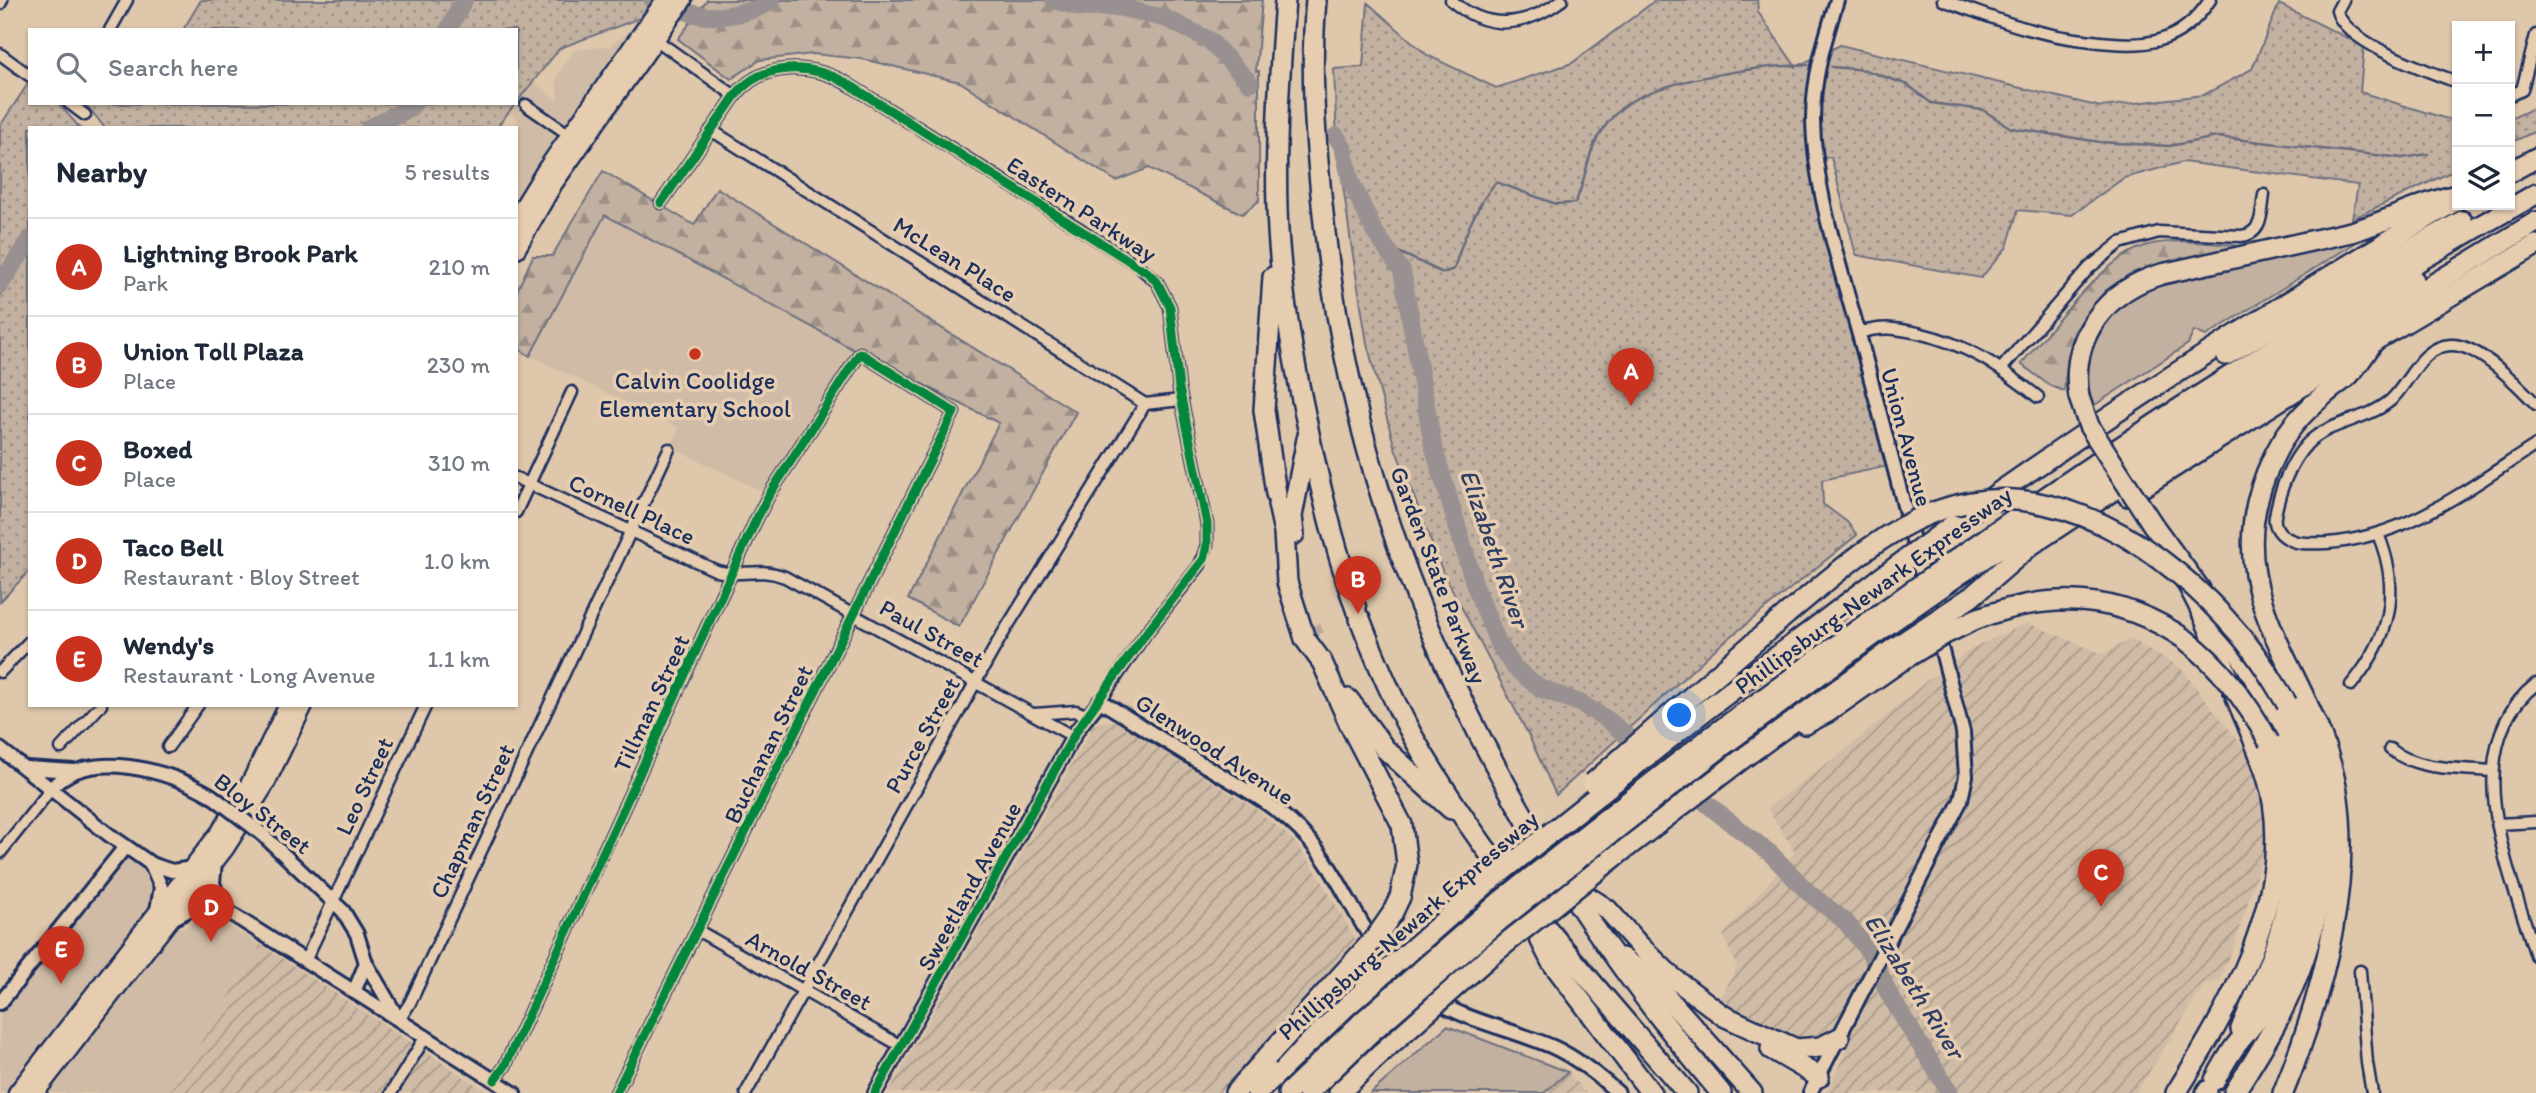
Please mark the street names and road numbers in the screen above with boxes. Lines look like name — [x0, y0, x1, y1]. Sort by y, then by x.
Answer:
street label: Eastern Parkway — [1002, 150, 1162, 268]
street label: McLean Place — [888, 210, 1022, 308]
street label: Union Avenue — [1875, 365, 1939, 509]
street label: Garden State Parkway — [1384, 462, 1494, 688]
street label: Cornell Place — [564, 467, 700, 551]
street label: Phillipsburg-Newark Expressway — [1729, 479, 2018, 700]
street label: Paul Street — [875, 592, 989, 674]
street label: Tillman Street — [607, 630, 695, 776]
street label: Buchanan Street — [717, 660, 819, 828]
street label: Purce Street — [878, 672, 966, 798]
street label: Glenwood Avenue — [1130, 687, 1300, 811]
street label: Leo Street — [329, 732, 399, 840]
street label: Chapman Street — [423, 739, 521, 903]
street label: Bloy Street — [209, 766, 317, 860]
street label: Sweetland Avenue — [911, 796, 1027, 976]
street label: Phillipsburg-Newark Expressway — [1272, 804, 1545, 1046]
street label: Arnold Street — [741, 924, 877, 1016]

